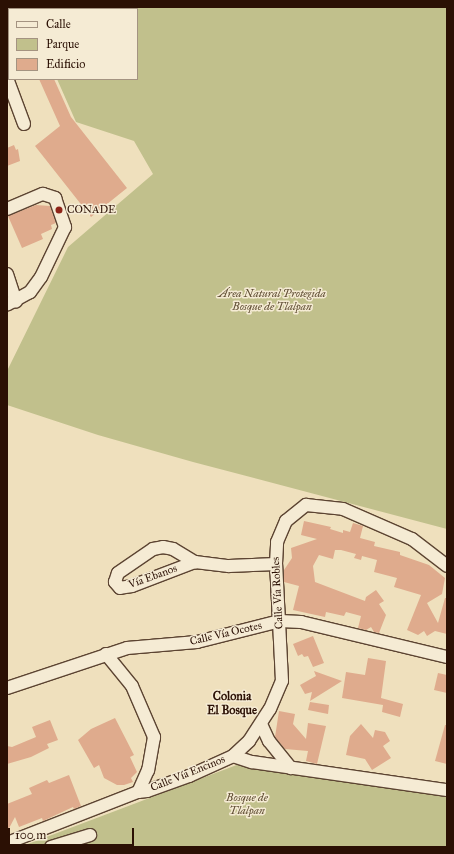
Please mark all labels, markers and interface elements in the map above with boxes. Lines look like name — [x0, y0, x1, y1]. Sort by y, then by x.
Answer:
legend — [8, 8, 138, 80]
text: Calle — [46, 17, 71, 31]
text: Parque — [46, 37, 79, 51]
text: Edificio — [46, 57, 85, 71]
place label: CONADE — [67, 203, 116, 217]
marker: CONADE — [54, 205, 64, 215]
park label: Área Natural Protegida Bosque de Tlalpan — [218, 288, 326, 314]
street label: Calle Vía Robles — [270, 556, 286, 630]
street label: Vía Ebanos — [127, 562, 179, 592]
street label: Calle Vía Ocotes — [189, 619, 263, 649]
district label: Colonia El Bosque — [207, 690, 257, 718]
street label: Calle Vía Encinos — [149, 753, 227, 795]
park label: Bosque de Tlalpan — [226, 792, 268, 818]
scale bar — [10, 820, 136, 846]
text: 100 m — [15, 828, 46, 842]

